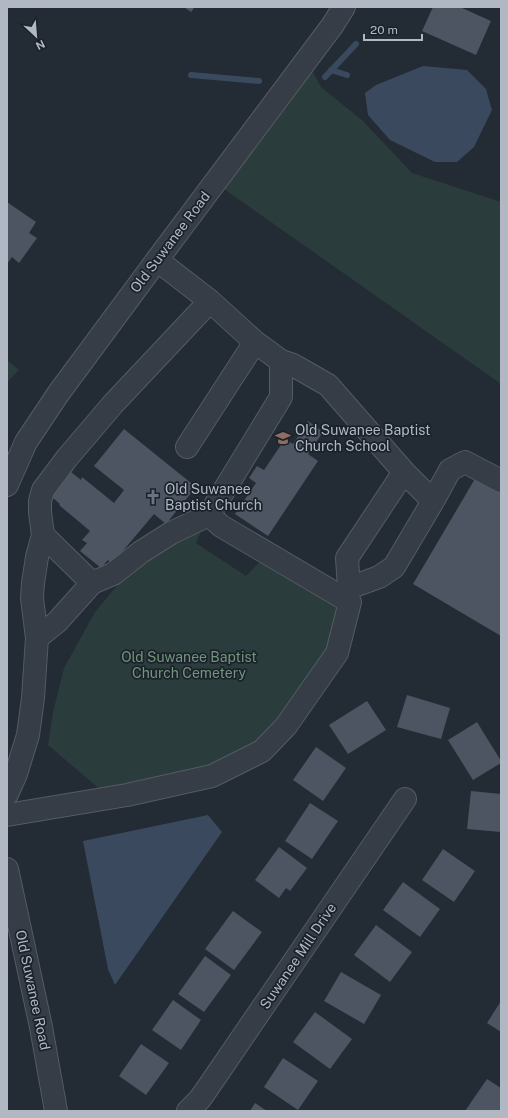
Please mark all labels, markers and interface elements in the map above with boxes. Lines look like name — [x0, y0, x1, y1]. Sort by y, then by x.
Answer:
north arrow — [16, 16, 56, 56]
scale bar — [364, 16, 422, 42]
text: 20 m — [370, 23, 398, 37]
text: N — [34, 38, 47, 52]
street label: Old Suwanee Road — [127, 188, 213, 296]
place label: Old Suwanee Baptist Church School — [295, 422, 431, 454]
school or university icon: Old Suwanee Baptist Church School — [274, 429, 292, 447]
place label: Old Suwanee Baptist Church — [165, 481, 262, 513]
church icon: Old Suwanee Baptist Church — [144, 488, 162, 506]
park label: Old Suwanee Baptist Church Cemetery — [121, 649, 257, 681]
street label: Suwanee Mill Drive — [257, 900, 339, 1012]
street label: Old Suwanee Road — [12, 929, 54, 1051]

